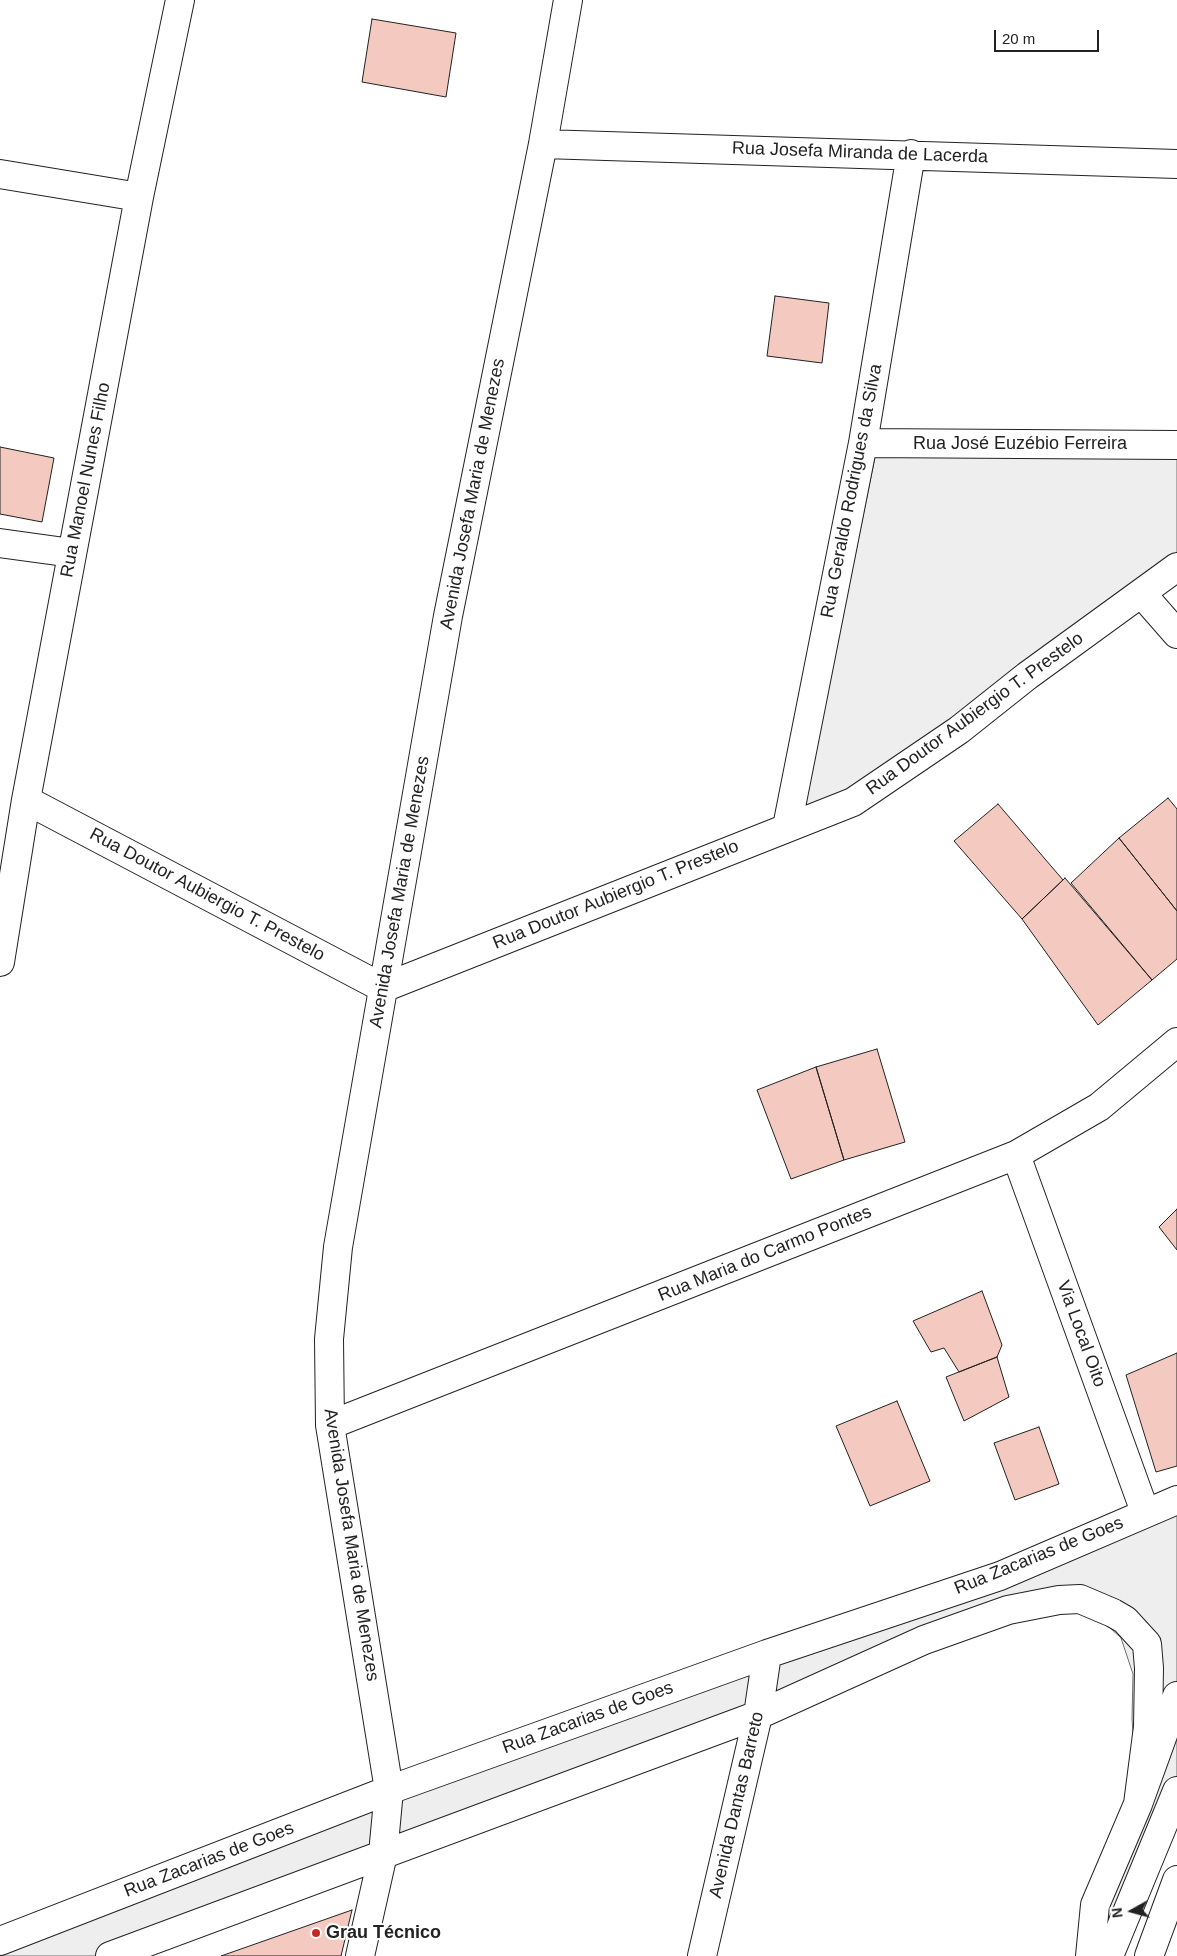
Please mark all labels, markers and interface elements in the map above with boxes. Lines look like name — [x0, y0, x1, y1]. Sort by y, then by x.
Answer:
scale bar — [997, 20, 1102, 52]
text: 20 m — [1002, 30, 1035, 47]
street label: Rua Josefa Miranda de Lacerda — [732, 138, 988, 168]
street label: Avenida Josefa Maria de Menezes — [436, 357, 510, 631]
street label: Rua Geraldo Rodrigues da Silva — [817, 362, 887, 620]
street label: Rua Manoel Nunes Filho — [56, 381, 116, 579]
street label: Rua José Euzébio Ferreira — [913, 433, 1127, 455]
street label: Rua Doutor Aubiergio T. Prestelo — [862, 628, 1088, 800]
street label: Avenida Josefa Maria de Menezes — [365, 754, 435, 1030]
street label: Rua Doutor Aubiergio T. Prestelo — [86, 824, 328, 966]
street label: Rua Doutor Aubiergio T. Prestelo — [490, 836, 742, 954]
street label: Rua Maria do Carmo Pontes — [655, 1201, 875, 1307]
street label: Via Local Oito — [1052, 1278, 1110, 1390]
street label: Avenida Josefa Maria de Menezes — [319, 1407, 383, 1683]
street label: Rua Zacarias de Goes — [951, 1512, 1127, 1600]
street label: Rua Zacarias de Goes — [500, 1677, 676, 1759]
street label: Avenida Dantas Barreto — [705, 1710, 769, 1900]
street label: Rua Zacarias de Goes — [121, 1818, 297, 1902]
north arrow — [1107, 1886, 1157, 1936]
text: N — [1109, 1907, 1126, 1919]
place label: Grau Técnico — [326, 1922, 441, 1944]
marker: Grau Técnico — [310, 1927, 322, 1939]

